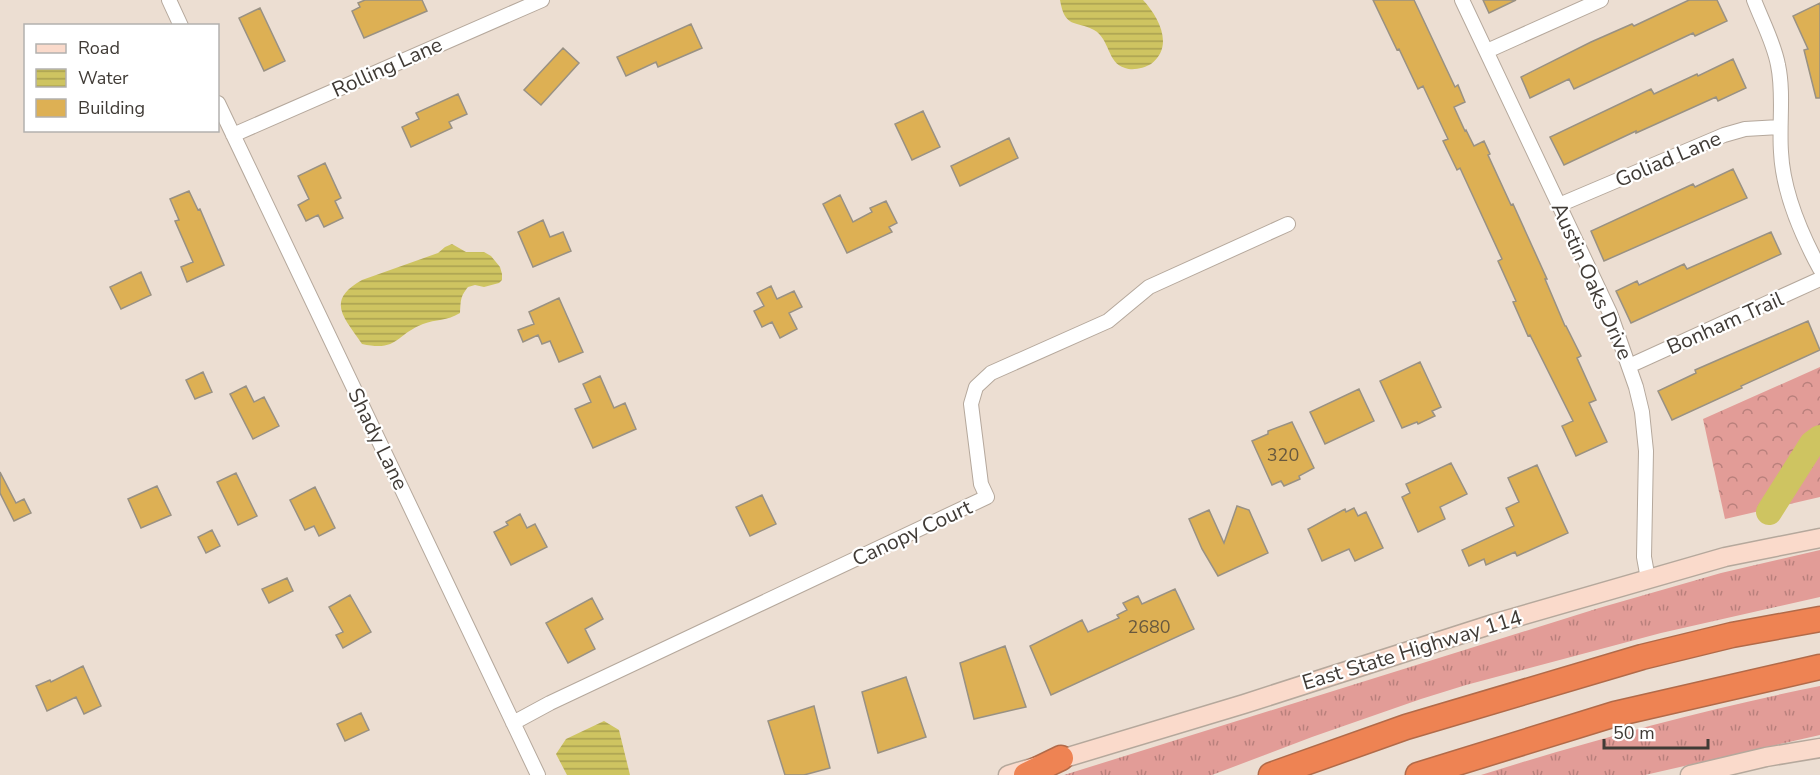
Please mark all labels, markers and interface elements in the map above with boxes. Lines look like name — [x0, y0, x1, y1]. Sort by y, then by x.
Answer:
legend — [24, 24, 219, 132]
street label: Rolling Lane — [327, 30, 447, 104]
text: Road — [78, 36, 120, 60]
text: Water — [78, 66, 129, 90]
text: Building — [78, 96, 145, 120]
street label: Goliad Lane — [1611, 124, 1725, 194]
street label: Austin Oaks Drive — [1545, 198, 1639, 364]
street label: Bonham Trail — [1662, 284, 1788, 361]
street label: Shady Lane — [341, 383, 415, 495]
house number: 320 — [1267, 443, 1299, 467]
street label: Canopy Court — [848, 493, 977, 573]
street label: East State Highway 114 — [1299, 603, 1525, 697]
house number: 2680 — [1127, 615, 1171, 639]
scale bar — [1604, 712, 1708, 750]
text: 50 m — [1613, 721, 1655, 745]

